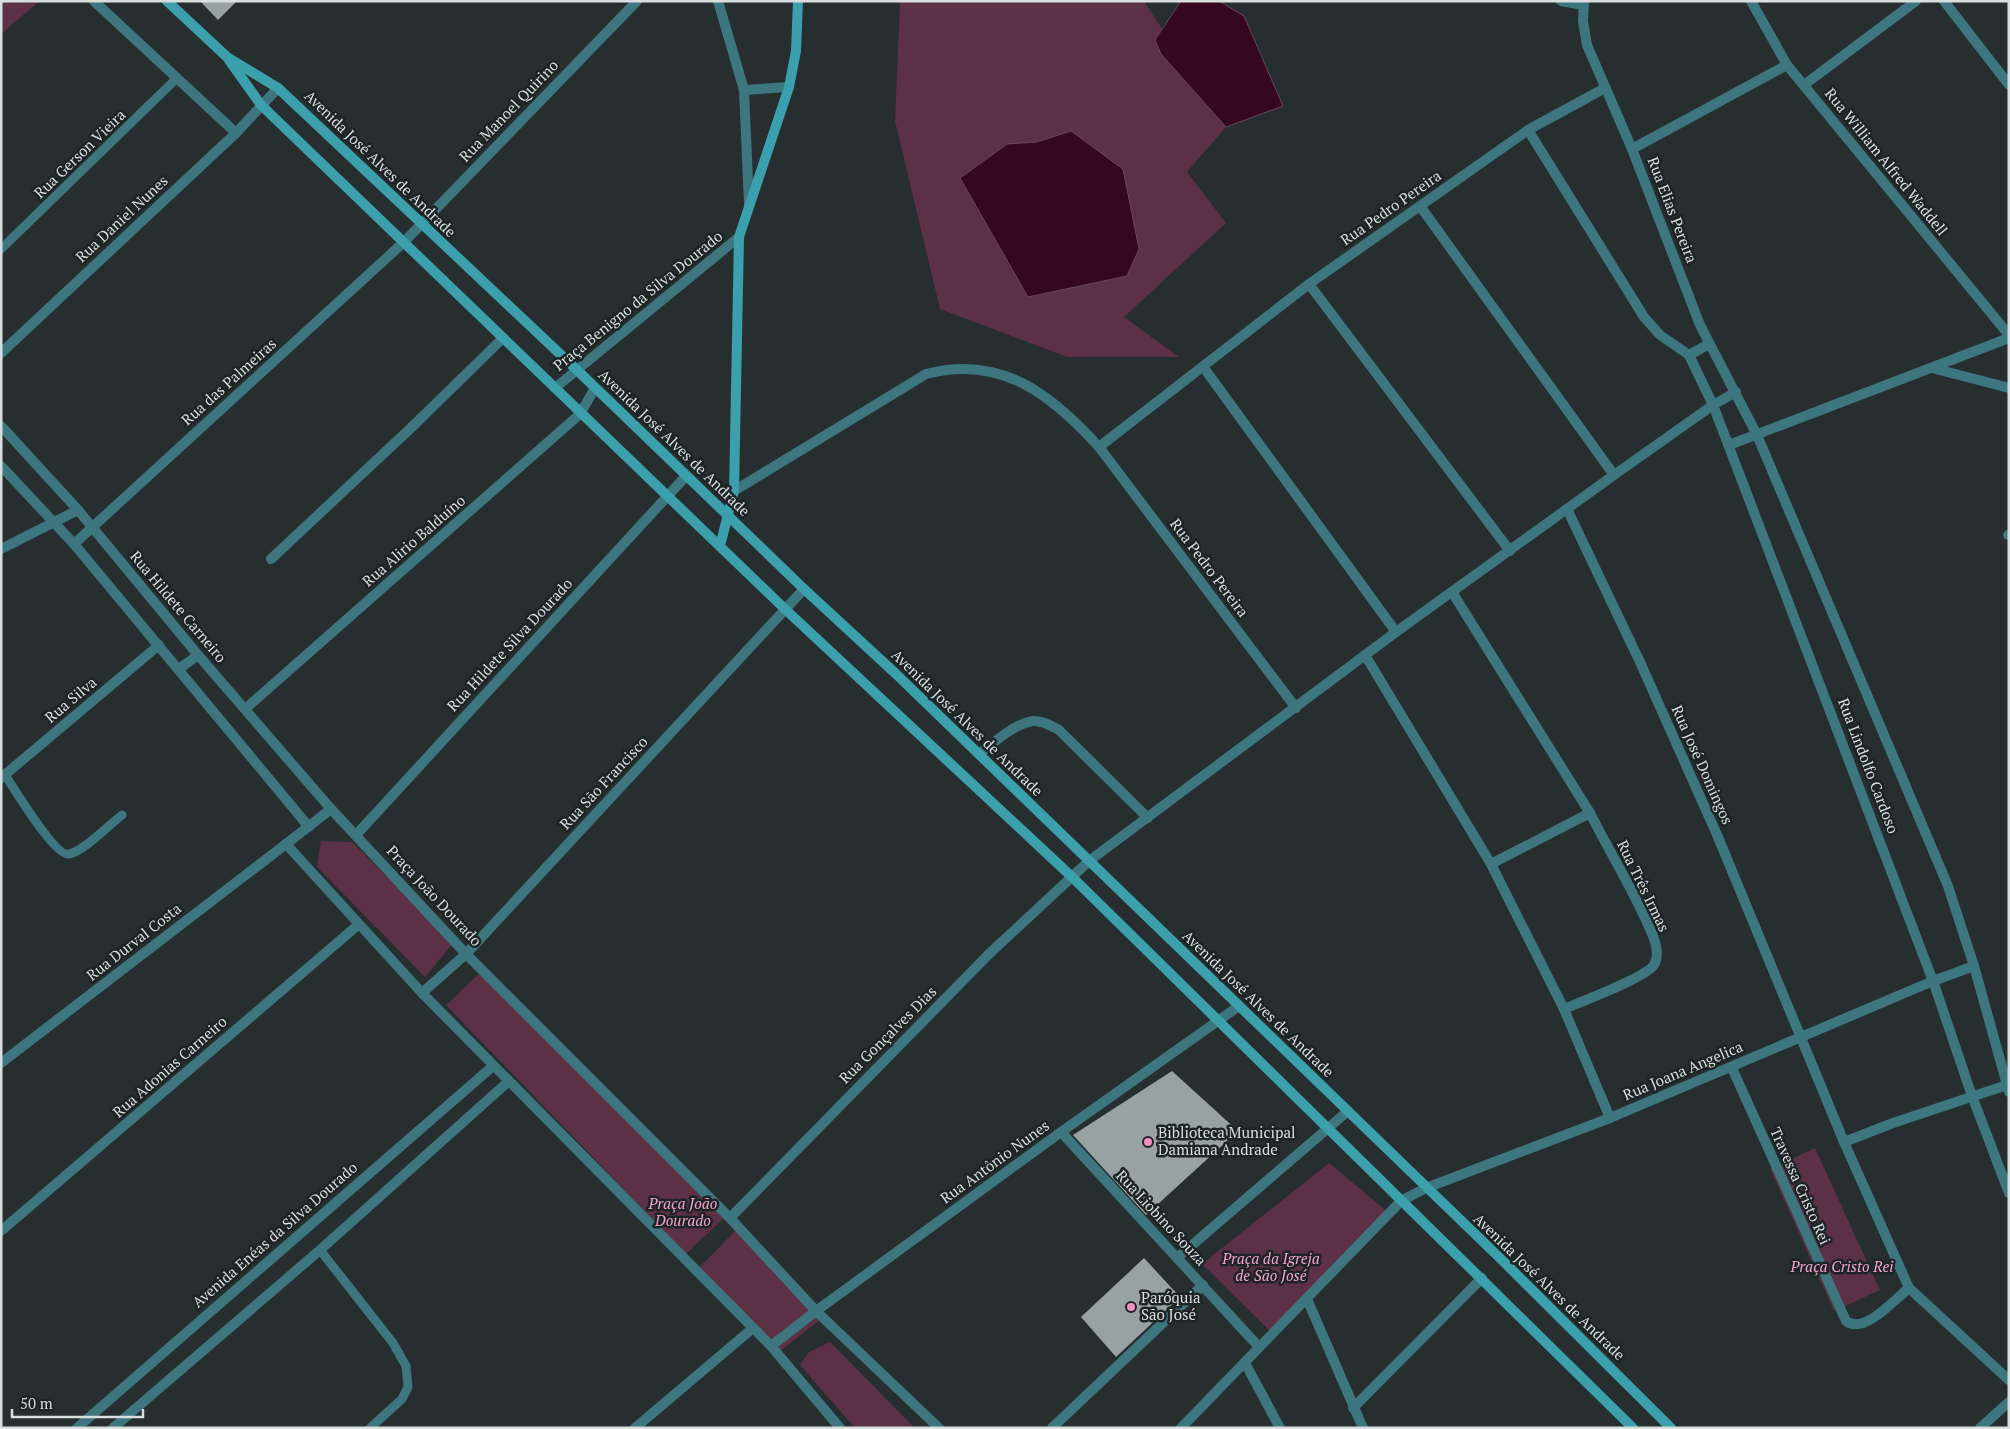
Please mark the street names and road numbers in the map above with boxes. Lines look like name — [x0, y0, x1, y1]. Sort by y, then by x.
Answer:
street label: Rua Manoel Quirino — [454, 55, 562, 166]
street label: Rua William Alfred Waddell — [1821, 83, 1953, 239]
street label: Avenida José Alves de Andrade — [301, 85, 461, 241]
street label: Rua Gerson Vieira — [29, 104, 130, 202]
street label: Rua Elias Pereira — [1644, 154, 1702, 266]
street label: Rua Pedro Pereira — [1336, 165, 1445, 249]
street label: Rua Daniel Nunes — [71, 170, 172, 266]
street label: Praça Benigno da Silva Dourado — [549, 226, 726, 375]
street label: Rua das Palmeiras — [177, 333, 280, 429]
street label: Avenida José Alves de Andrade — [595, 364, 755, 520]
street label: Rua Alirio Balduíno — [358, 490, 469, 591]
street label: Rua Pedro Pereira — [1166, 514, 1254, 621]
street label: Rua Hildete Carneiro — [126, 546, 231, 666]
street label: Rua Hildete Silva Dourado — [442, 573, 576, 715]
street label: Avenida José Alves de Andrade — [888, 644, 1048, 800]
street label: Rua Silva — [40, 671, 101, 727]
street label: Rua Lindolfo Cardoso — [1834, 695, 1904, 836]
street label: Rua José Domingos — [1668, 702, 1738, 827]
street label: Rua São Francisco — [555, 731, 652, 833]
street label: Rua Três Irmas — [1613, 836, 1675, 935]
street label: Praça João Dourado — [383, 841, 487, 950]
street label: Rua Durval Costa — [82, 898, 185, 985]
street label: Avenida José Alves de Andrade — [1179, 925, 1339, 1081]
street label: Rua Gonçalves Dias — [834, 981, 940, 1087]
street label: Rua Adonias Carneiro — [108, 1011, 231, 1121]
street label: Rua Joana Angelica — [1620, 1036, 1746, 1104]
street label: Rua Antônio Nunes — [936, 1115, 1053, 1207]
street label: Travessa Cristo Rei — [1766, 1124, 1836, 1247]
street label: Avenida Enéas da Silva Dourado — [187, 1157, 361, 1312]
street label: Rua Liobino Souza — [1112, 1165, 1212, 1270]
street label: Avenida José Alves de Andrade — [1470, 1208, 1630, 1364]

